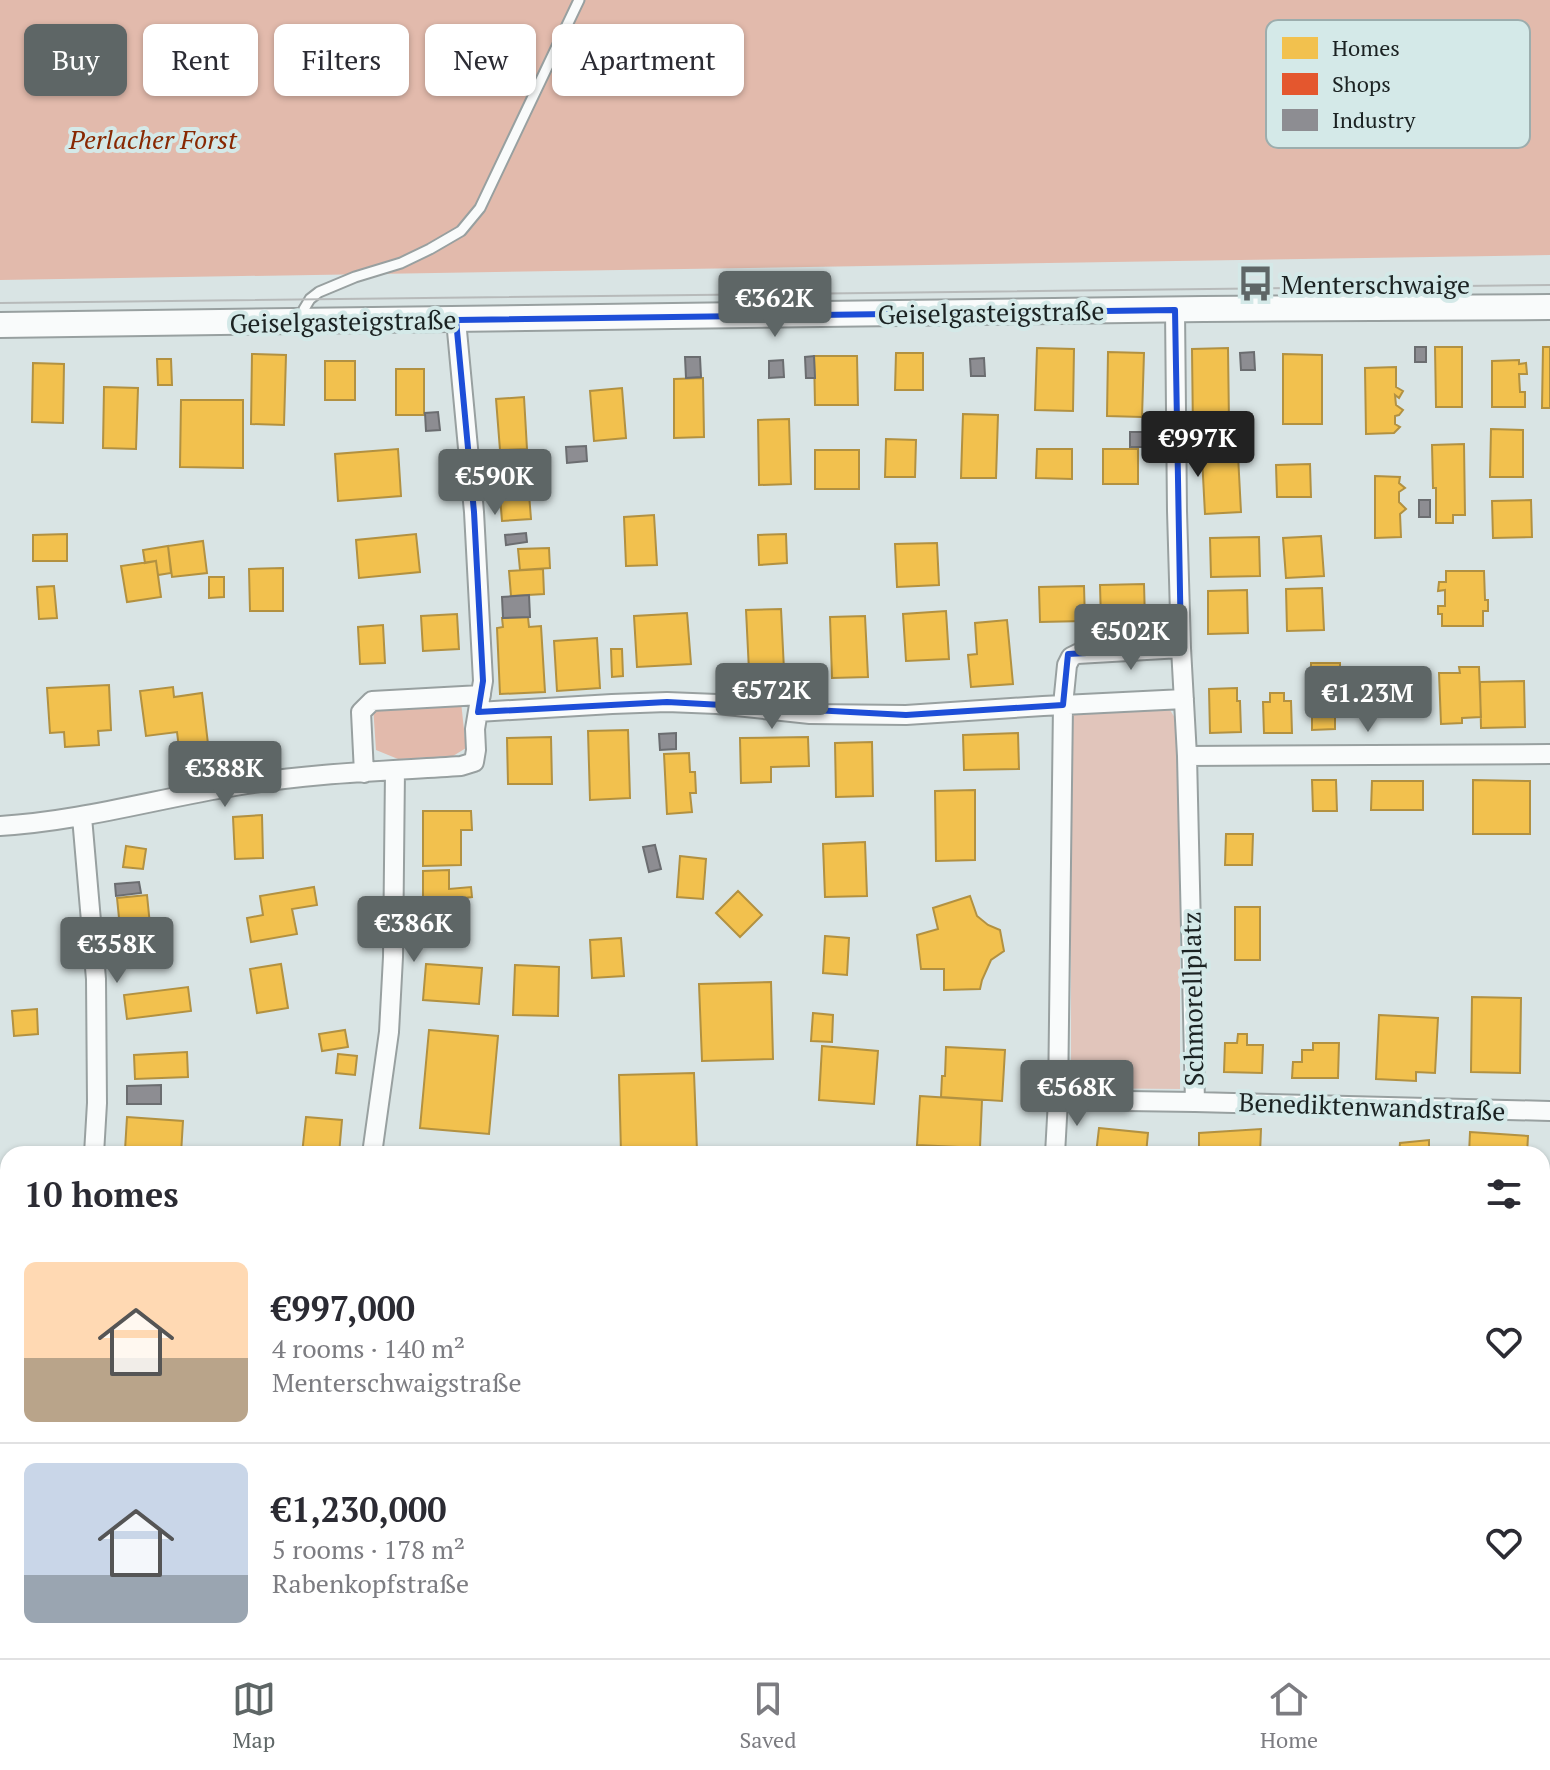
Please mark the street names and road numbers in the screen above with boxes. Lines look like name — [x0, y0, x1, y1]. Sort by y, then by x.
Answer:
street label: Geiselgasteigstraße — [877, 293, 1105, 331]
street label: Geiselgasteigstraße — [229, 302, 457, 340]
street label: Schmorellplatz — [1173, 911, 1211, 1087]
street label: Benediktenwandstraße — [1238, 1084, 1506, 1128]

